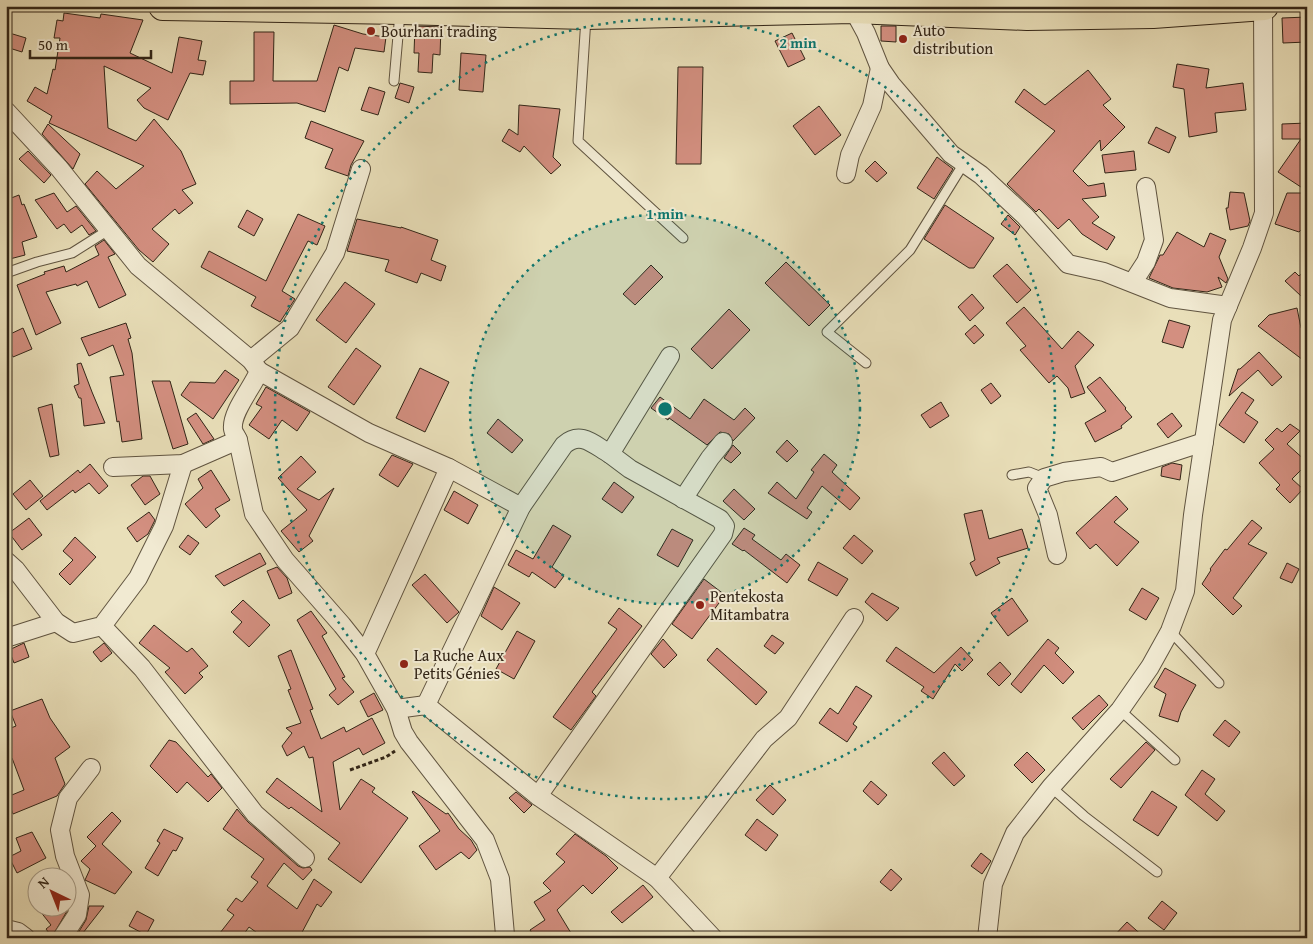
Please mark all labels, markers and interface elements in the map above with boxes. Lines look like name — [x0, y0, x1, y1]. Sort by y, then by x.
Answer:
place label: Auto distribution — [913, 18, 993, 60]
place label: Bourhani trading — [381, 19, 497, 43]
marker: Bourhani trading — [365, 25, 377, 37]
scale bar — [30, 28, 151, 60]
text: 2 min — [779, 32, 817, 53]
marker: Auto distribution — [897, 33, 909, 45]
text: 50 m — [38, 34, 69, 55]
text: 1 min — [646, 203, 684, 224]
centre of rings — [656, 400, 674, 418]
place label: Pentekosta Mitambatra — [710, 584, 790, 626]
marker: Pentekosta Mitambatra — [694, 599, 706, 611]
place label: La Ruche Aux Petits Génies — [414, 643, 505, 685]
marker: La Ruche Aux Petits Génies — [398, 658, 410, 670]
north arrow — [28, 866, 78, 916]
text: N — [33, 872, 54, 893]

